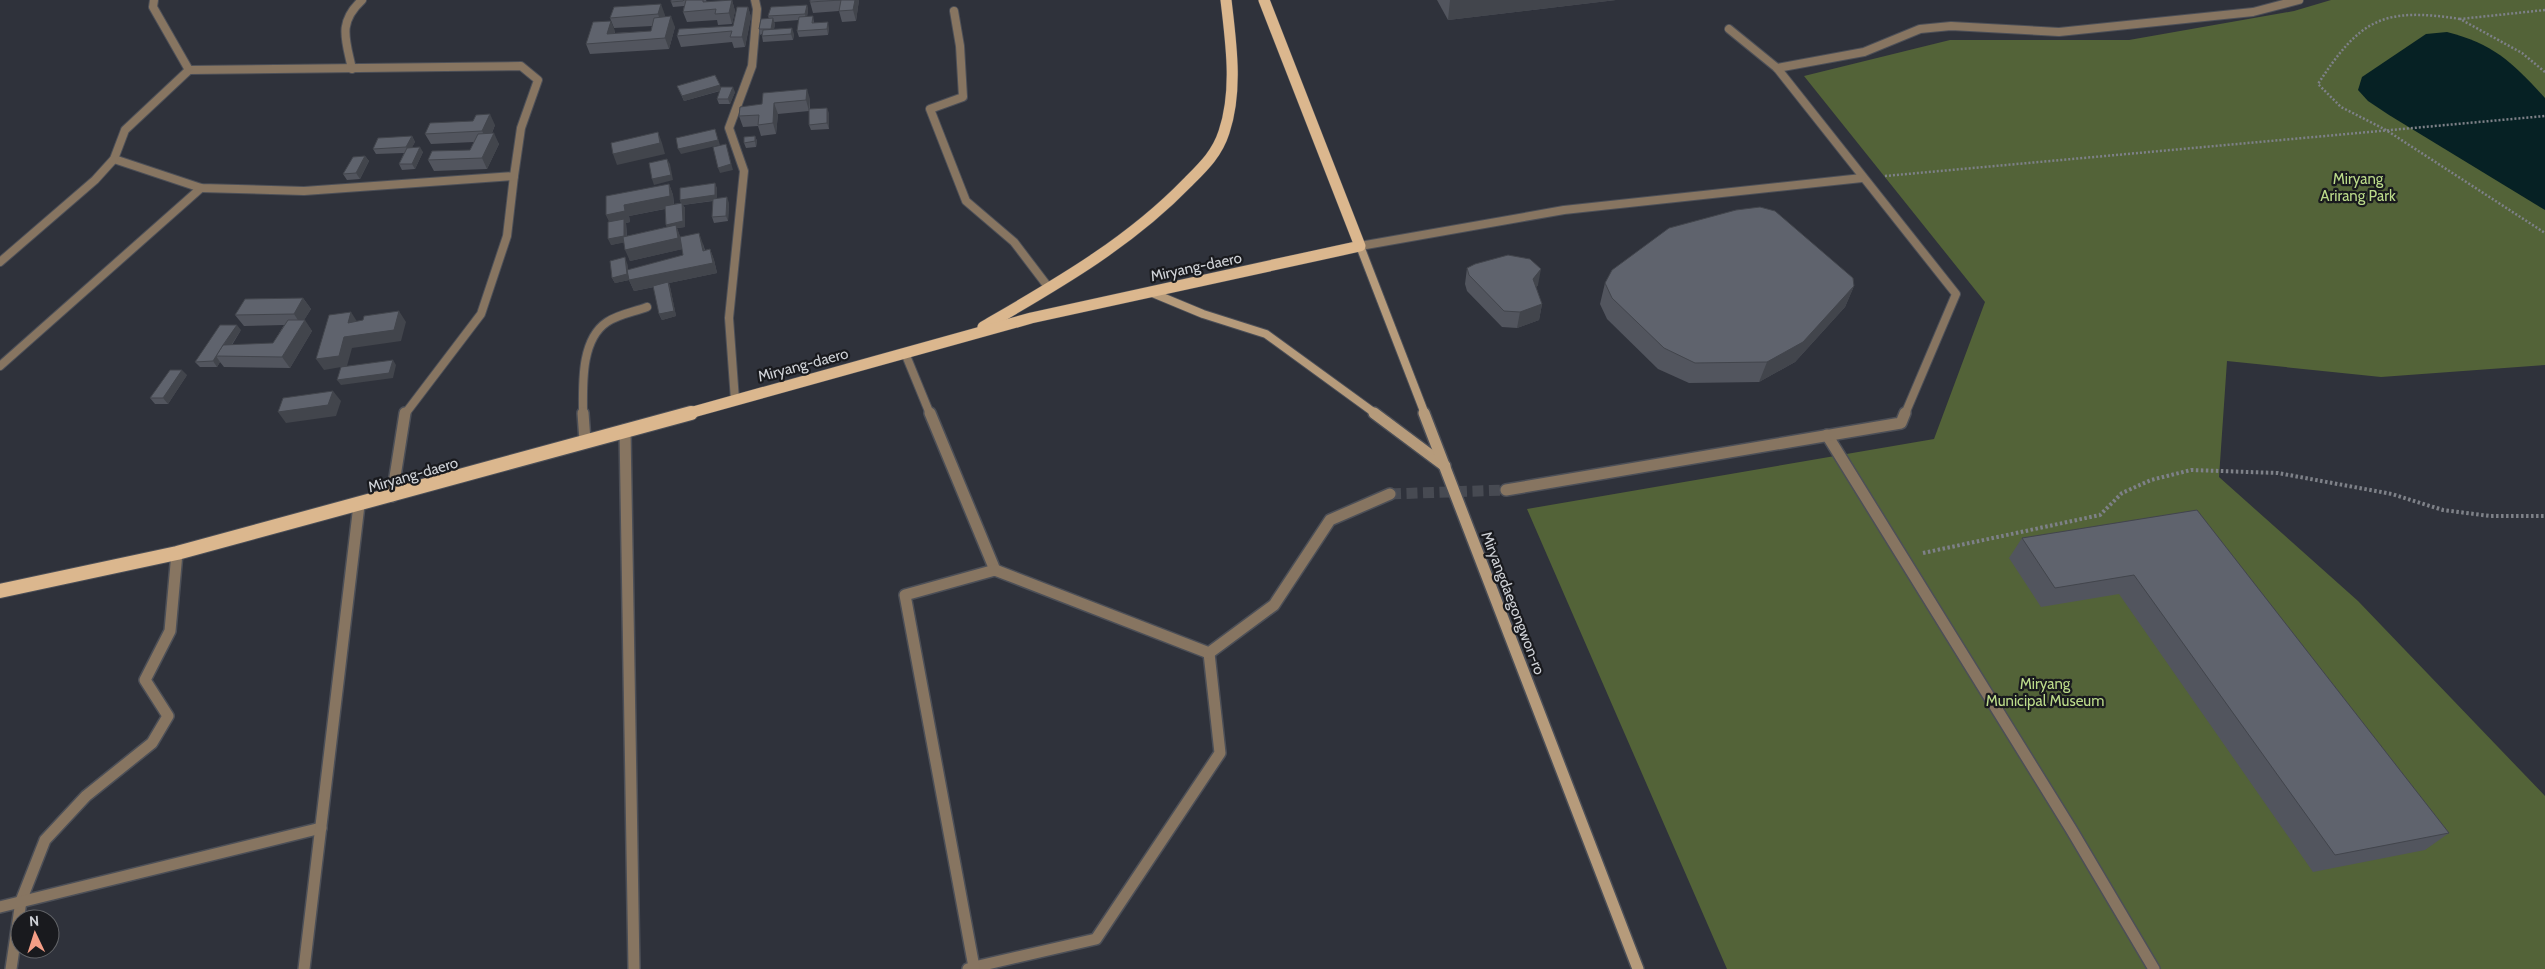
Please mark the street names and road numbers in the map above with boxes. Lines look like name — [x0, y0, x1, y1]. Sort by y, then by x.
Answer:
street label: Miryang-daero — [1149, 249, 1243, 285]
street label: Miryang-daero — [756, 344, 850, 386]
street label: Miryang-daero — [366, 454, 460, 496]
street label: Miryangdaegongwon-ro — [1477, 529, 1549, 677]

